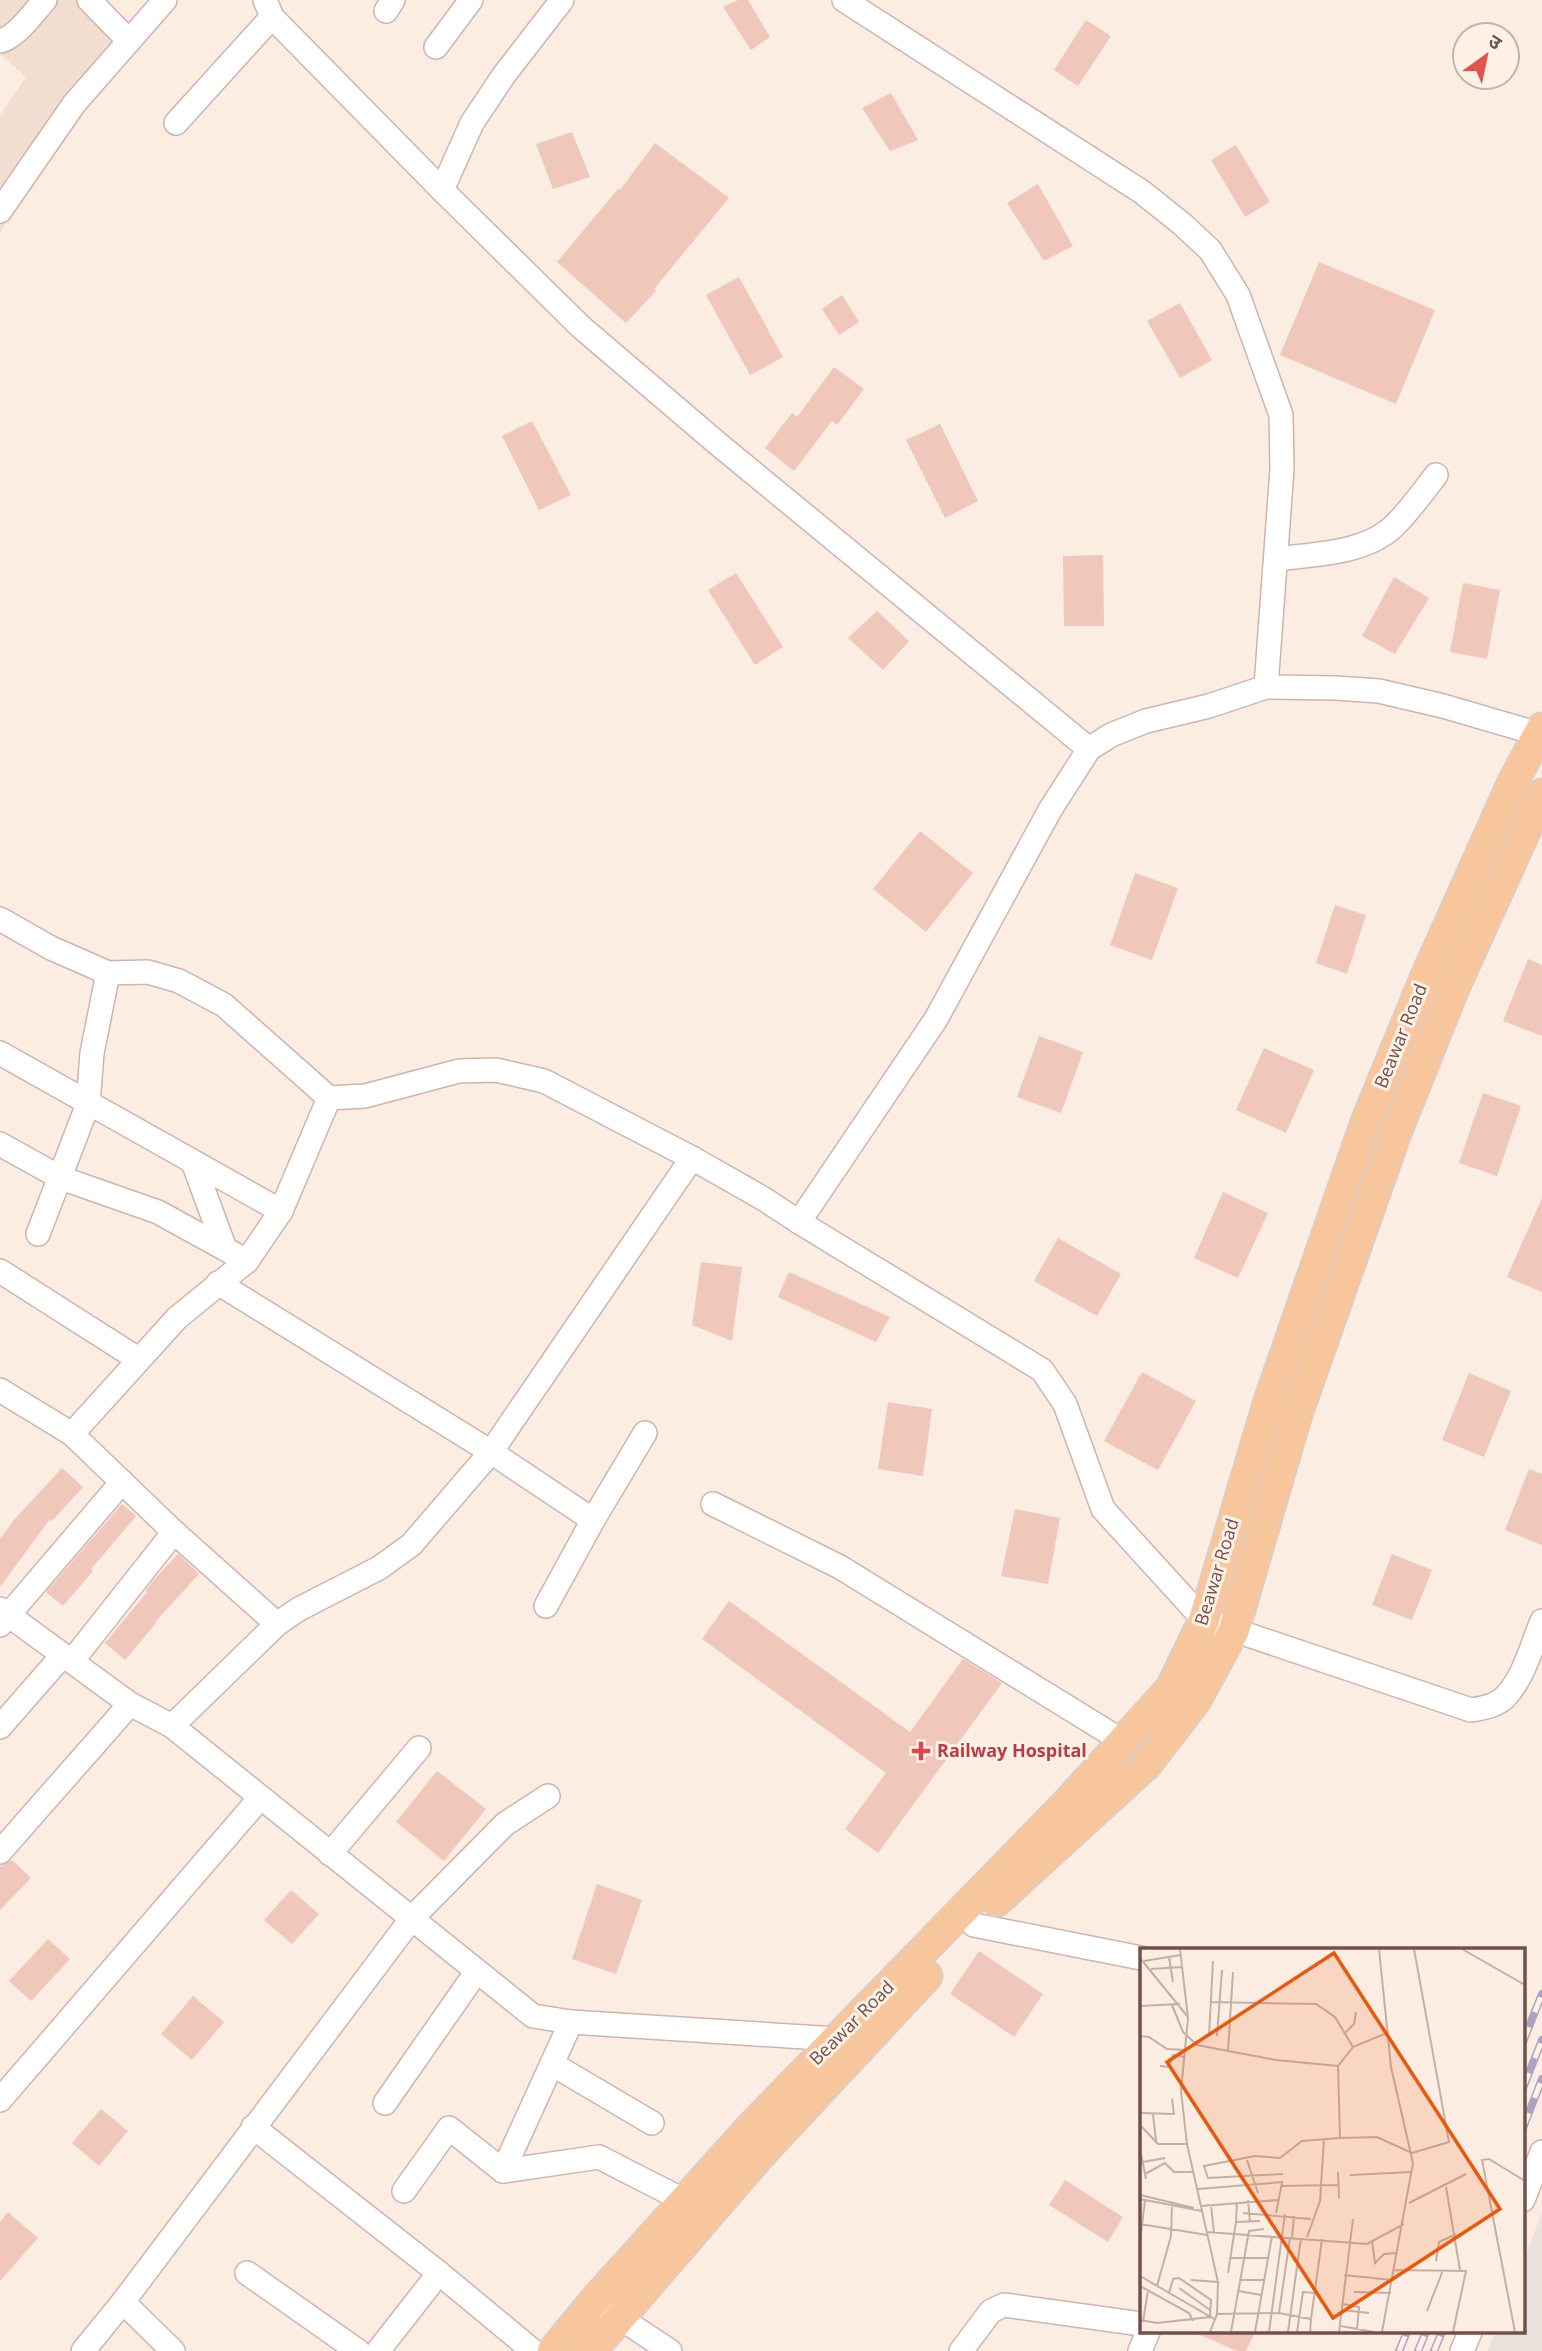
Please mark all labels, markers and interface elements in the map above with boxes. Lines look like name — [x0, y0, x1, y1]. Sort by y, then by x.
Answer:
north arrow — [1451, 21, 1521, 91]
text: उ — [1484, 28, 1508, 56]
street label: Beawar Road — [1368, 980, 1432, 1091]
street label: Beawar Road — [1188, 1515, 1244, 1628]
place label: Railway Hospital — [937, 1738, 1087, 1762]
marker: Railway Hospital — [911, 1741, 931, 1761]
inset map — [1140, 1948, 1524, 2334]
street label: Beawar Road — [804, 1975, 899, 2070]

